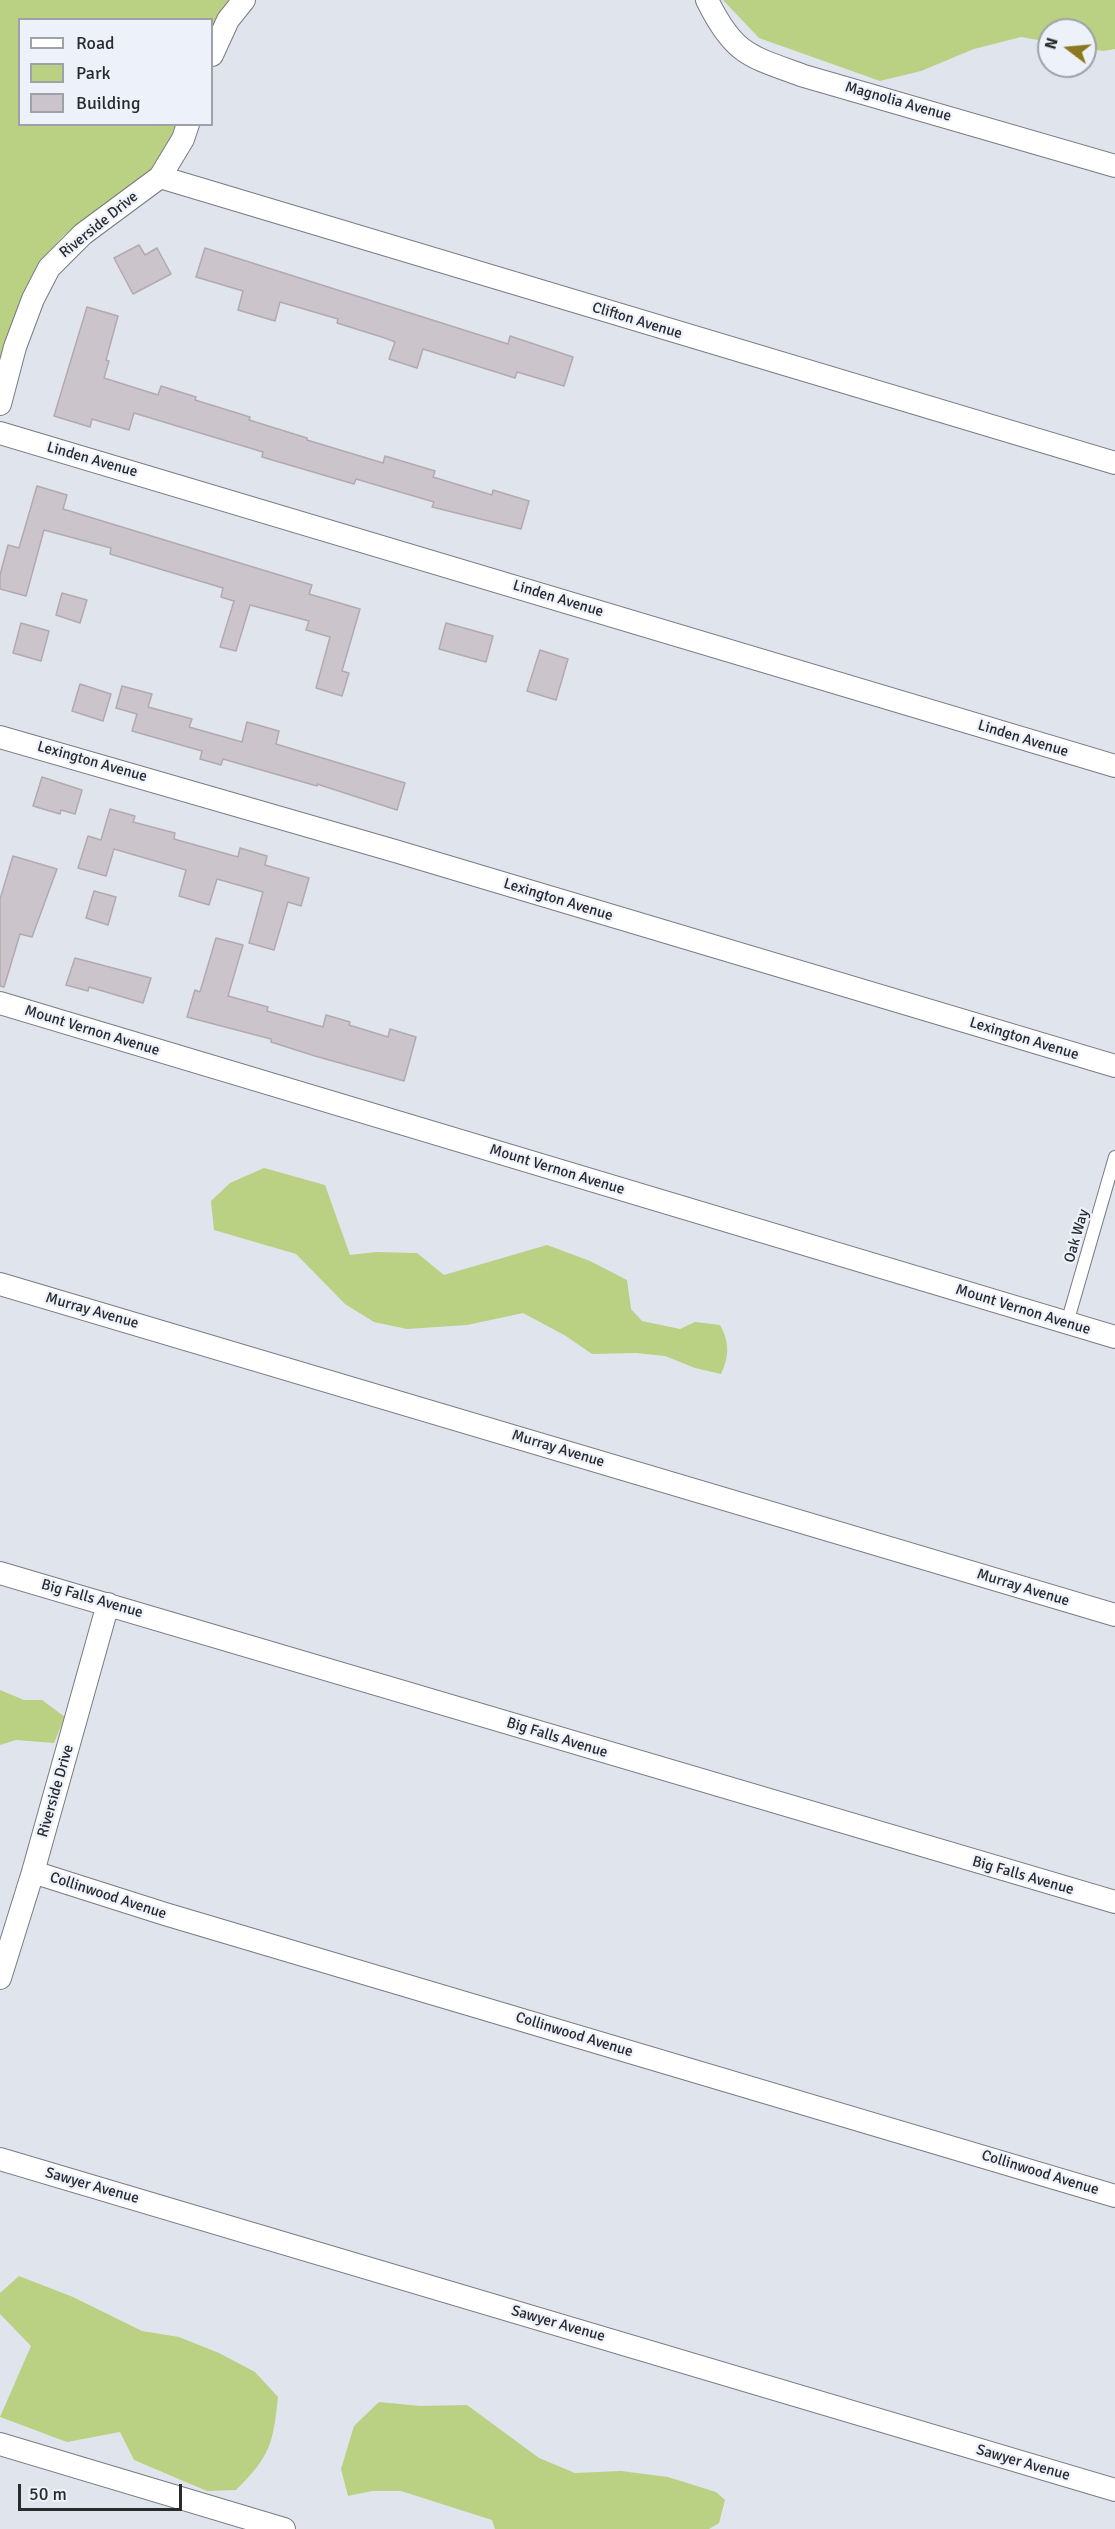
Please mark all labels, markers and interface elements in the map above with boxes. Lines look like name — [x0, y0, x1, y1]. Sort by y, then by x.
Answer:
legend — [18, 18, 213, 126]
north arrow — [1037, 18, 1097, 78]
text: Road — [76, 32, 115, 54]
text: N — [1040, 35, 1063, 52]
text: Park — [76, 62, 111, 84]
street label: Magnolia Avenue — [843, 78, 953, 126]
text: Building — [76, 92, 140, 114]
street label: Riverside Drive — [56, 188, 142, 262]
street label: Clifton Avenue — [590, 299, 684, 343]
street label: Linden Avenue — [45, 438, 139, 482]
street label: Linden Avenue — [511, 577, 605, 621]
street label: Linden Avenue — [976, 717, 1070, 761]
street label: Lexington Avenue — [35, 738, 149, 786]
street label: Lexington Avenue — [501, 875, 615, 925]
street label: Mount Vernon Avenue — [22, 1002, 162, 1060]
street label: Lexington Avenue — [967, 1014, 1081, 1064]
street label: Mount Vernon Avenue — [487, 1141, 627, 1199]
street label: Oak Way — [1061, 1207, 1093, 1265]
street label: Mount Vernon Avenue — [953, 1281, 1093, 1339]
street label: Murray Avenue — [43, 1289, 141, 1333]
street label: Murray Avenue — [510, 1426, 606, 1472]
street label: Murray Avenue — [975, 1565, 1071, 1611]
street label: Big Falls Avenue — [39, 1576, 145, 1622]
street label: Big Falls Avenue — [504, 1714, 610, 1762]
street label: Riverside Drive — [34, 1743, 78, 1839]
street label: Big Falls Avenue — [970, 1853, 1076, 1899]
street label: Collinwood Avenue — [47, 1869, 169, 1923]
street label: Collinwood Avenue — [513, 2009, 635, 2061]
street label: Collinwood Avenue — [979, 2147, 1101, 2199]
street label: Sawyer Avenue — [43, 2164, 141, 2208]
street label: Sawyer Avenue — [509, 2302, 607, 2346]
street label: Sawyer Avenue — [974, 2441, 1072, 2485]
scale bar — [21, 2472, 184, 2510]
text: 50 m — [29, 2483, 67, 2505]

